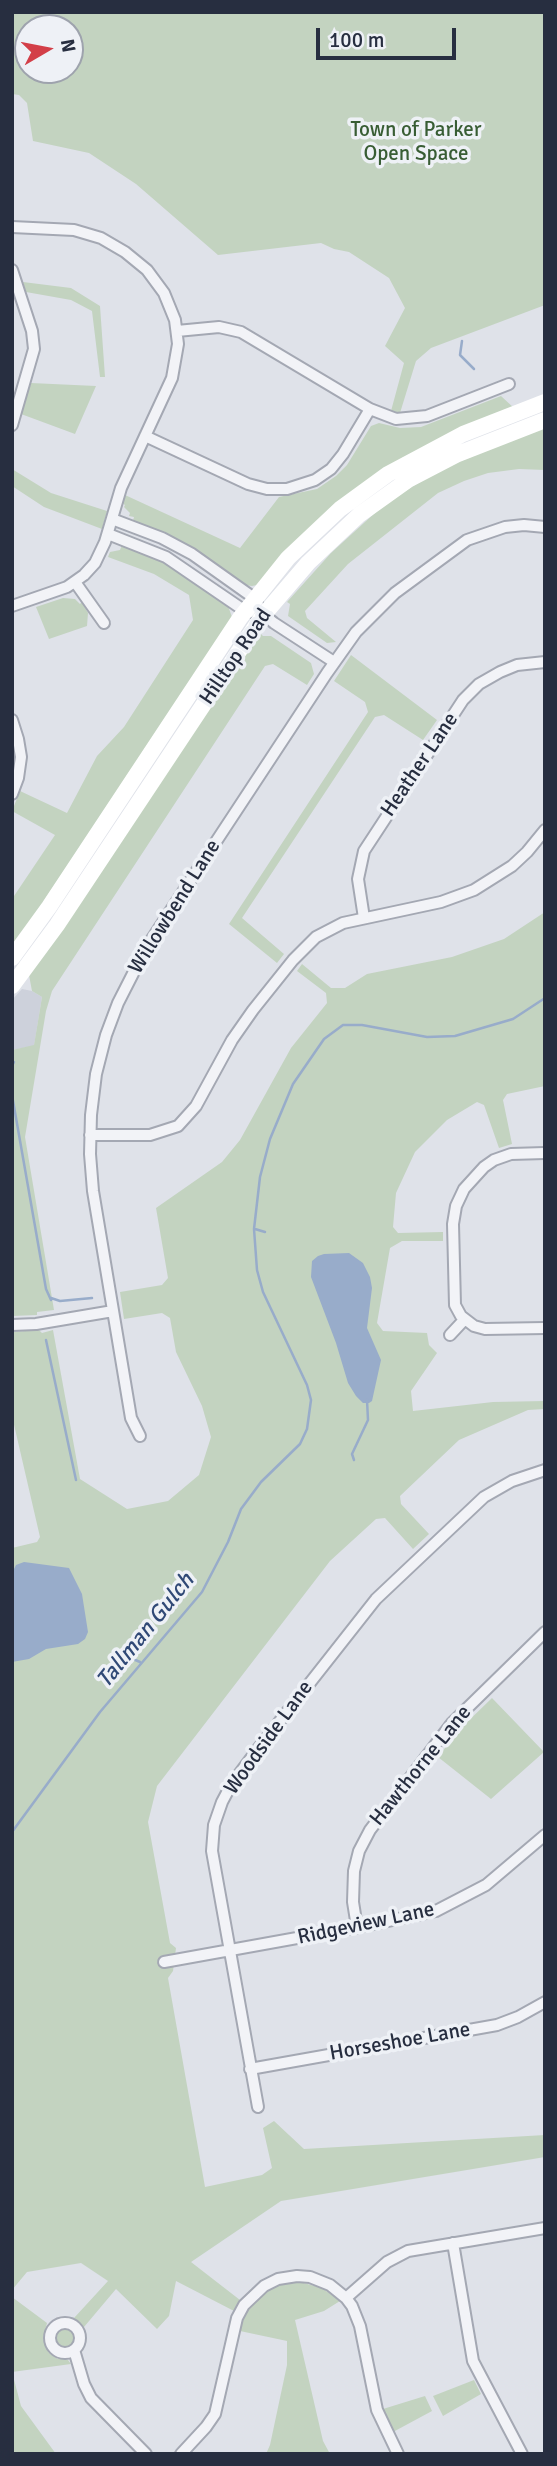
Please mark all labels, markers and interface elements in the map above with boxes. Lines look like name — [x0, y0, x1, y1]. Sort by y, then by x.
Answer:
north arrow — [14, 14, 84, 84]
scale bar — [319, 14, 459, 58]
text: 100 m — [329, 27, 384, 53]
text: N — [55, 37, 81, 54]
park label: Town of Parker Open Space — [350, 117, 482, 167]
street label: Hilltop Road — [195, 604, 277, 710]
street label: Heather Lane — [376, 708, 464, 822]
street label: Willowbend Lane — [124, 835, 226, 979]
water label: Tallman Gulch — [91, 1568, 201, 1694]
street label: Woodside Lane — [219, 1676, 319, 1800]
street label: Hawthorne Lane — [365, 1701, 477, 1831]
street label: Ridgeview Lane — [295, 1897, 437, 1951]
street label: Horseshoe Lane — [328, 2017, 472, 2067]

